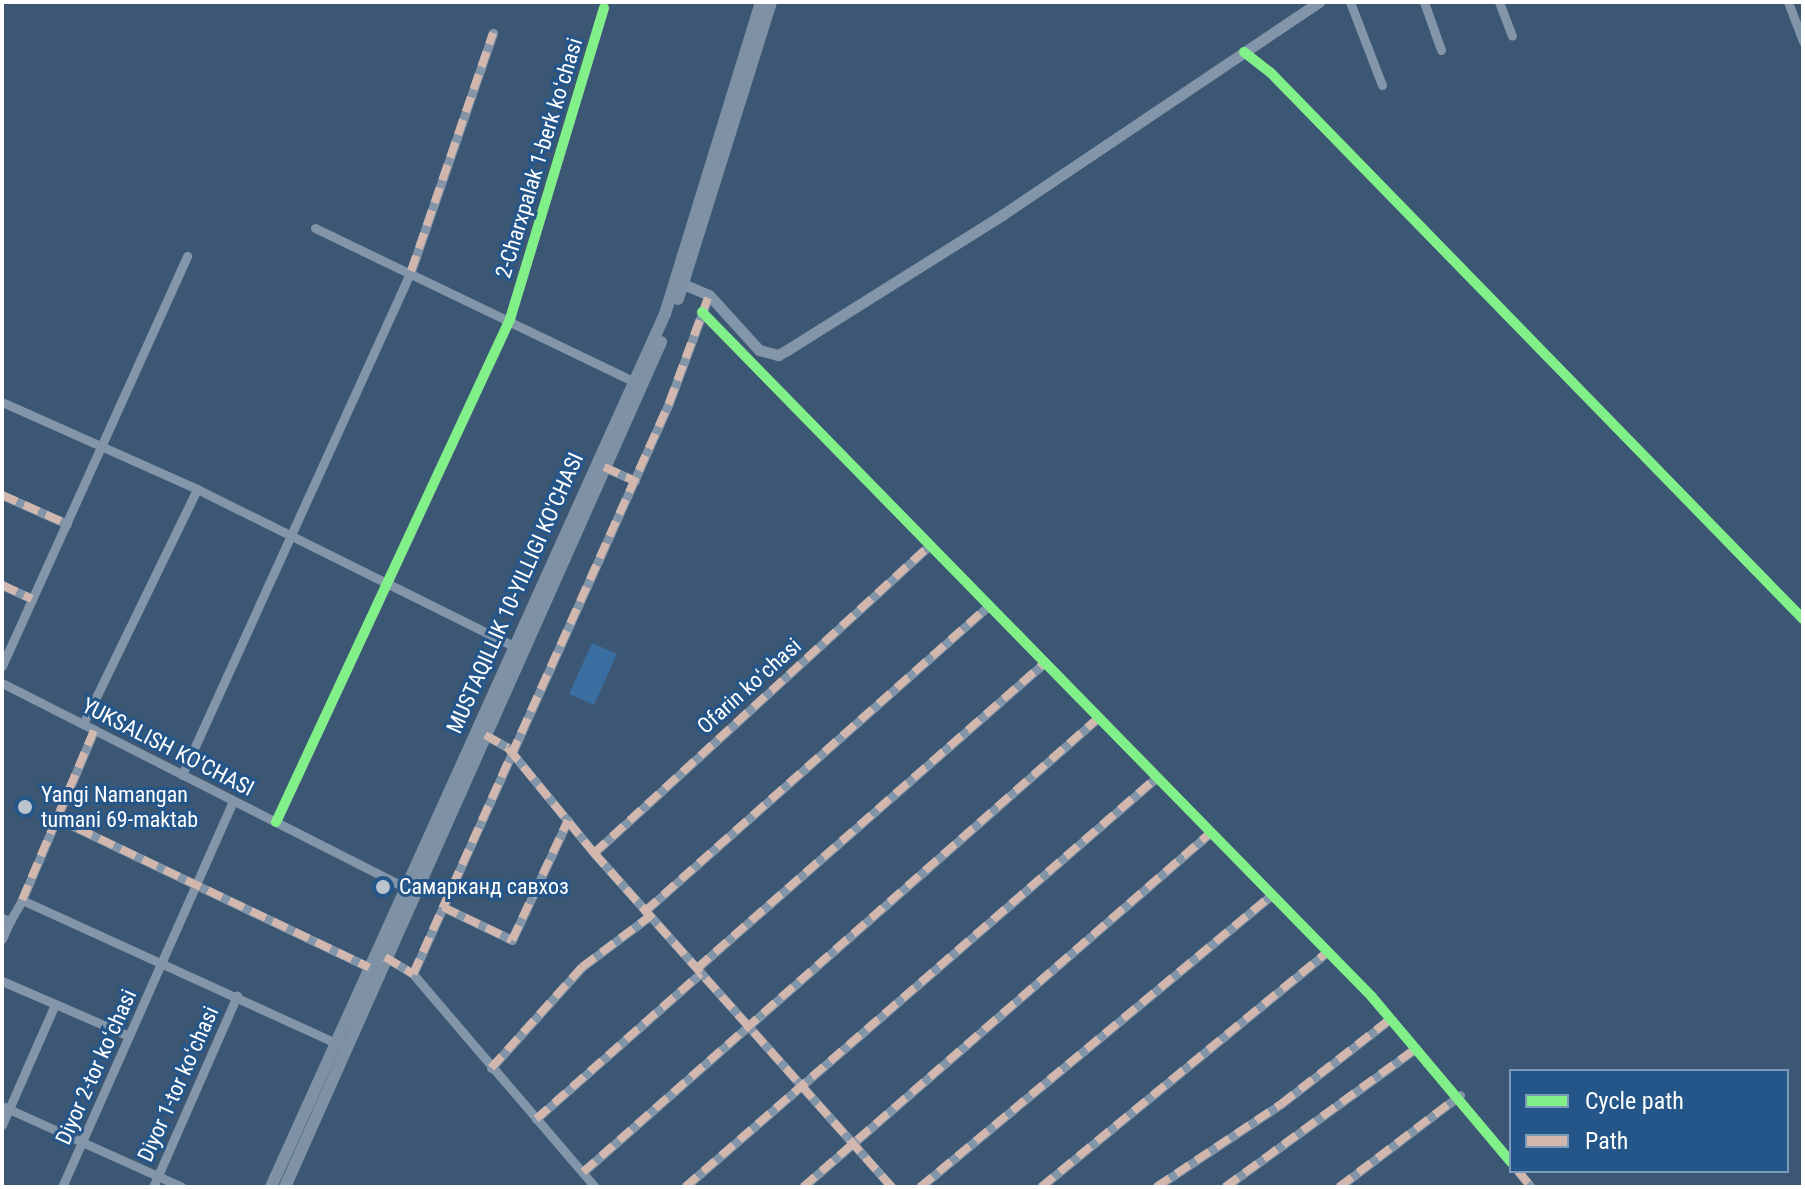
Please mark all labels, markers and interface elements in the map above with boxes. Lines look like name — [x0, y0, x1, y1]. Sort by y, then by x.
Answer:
street label: 2-Charxpalak 1-berk koʻchasi — [490, 35, 588, 281]
street label: MUSTAQILLIK 10-YILLIGI KO'CHASI — [441, 449, 589, 737]
street label: Ofarin koʻchasi — [692, 633, 806, 739]
street label: YUKSALISH KO'CHASI — [78, 692, 258, 802]
place label: Yangi Namangan tumani 69-maktab — [41, 781, 198, 832]
marker: Yangi Namangan tumani 69-maktab — [16, 798, 34, 816]
place label: Самарканд савхоз — [399, 874, 569, 900]
marker: Самарканд савхоз — [374, 878, 392, 896]
street label: Diyor 2-tor koʻchasi — [50, 985, 142, 1149]
street label: Diyor 1-tor koʻchasi — [132, 1002, 224, 1166]
legend — [1509, 1069, 1789, 1173]
text: Cycle path — [1585, 1087, 1684, 1115]
text: Path — [1585, 1127, 1628, 1155]

